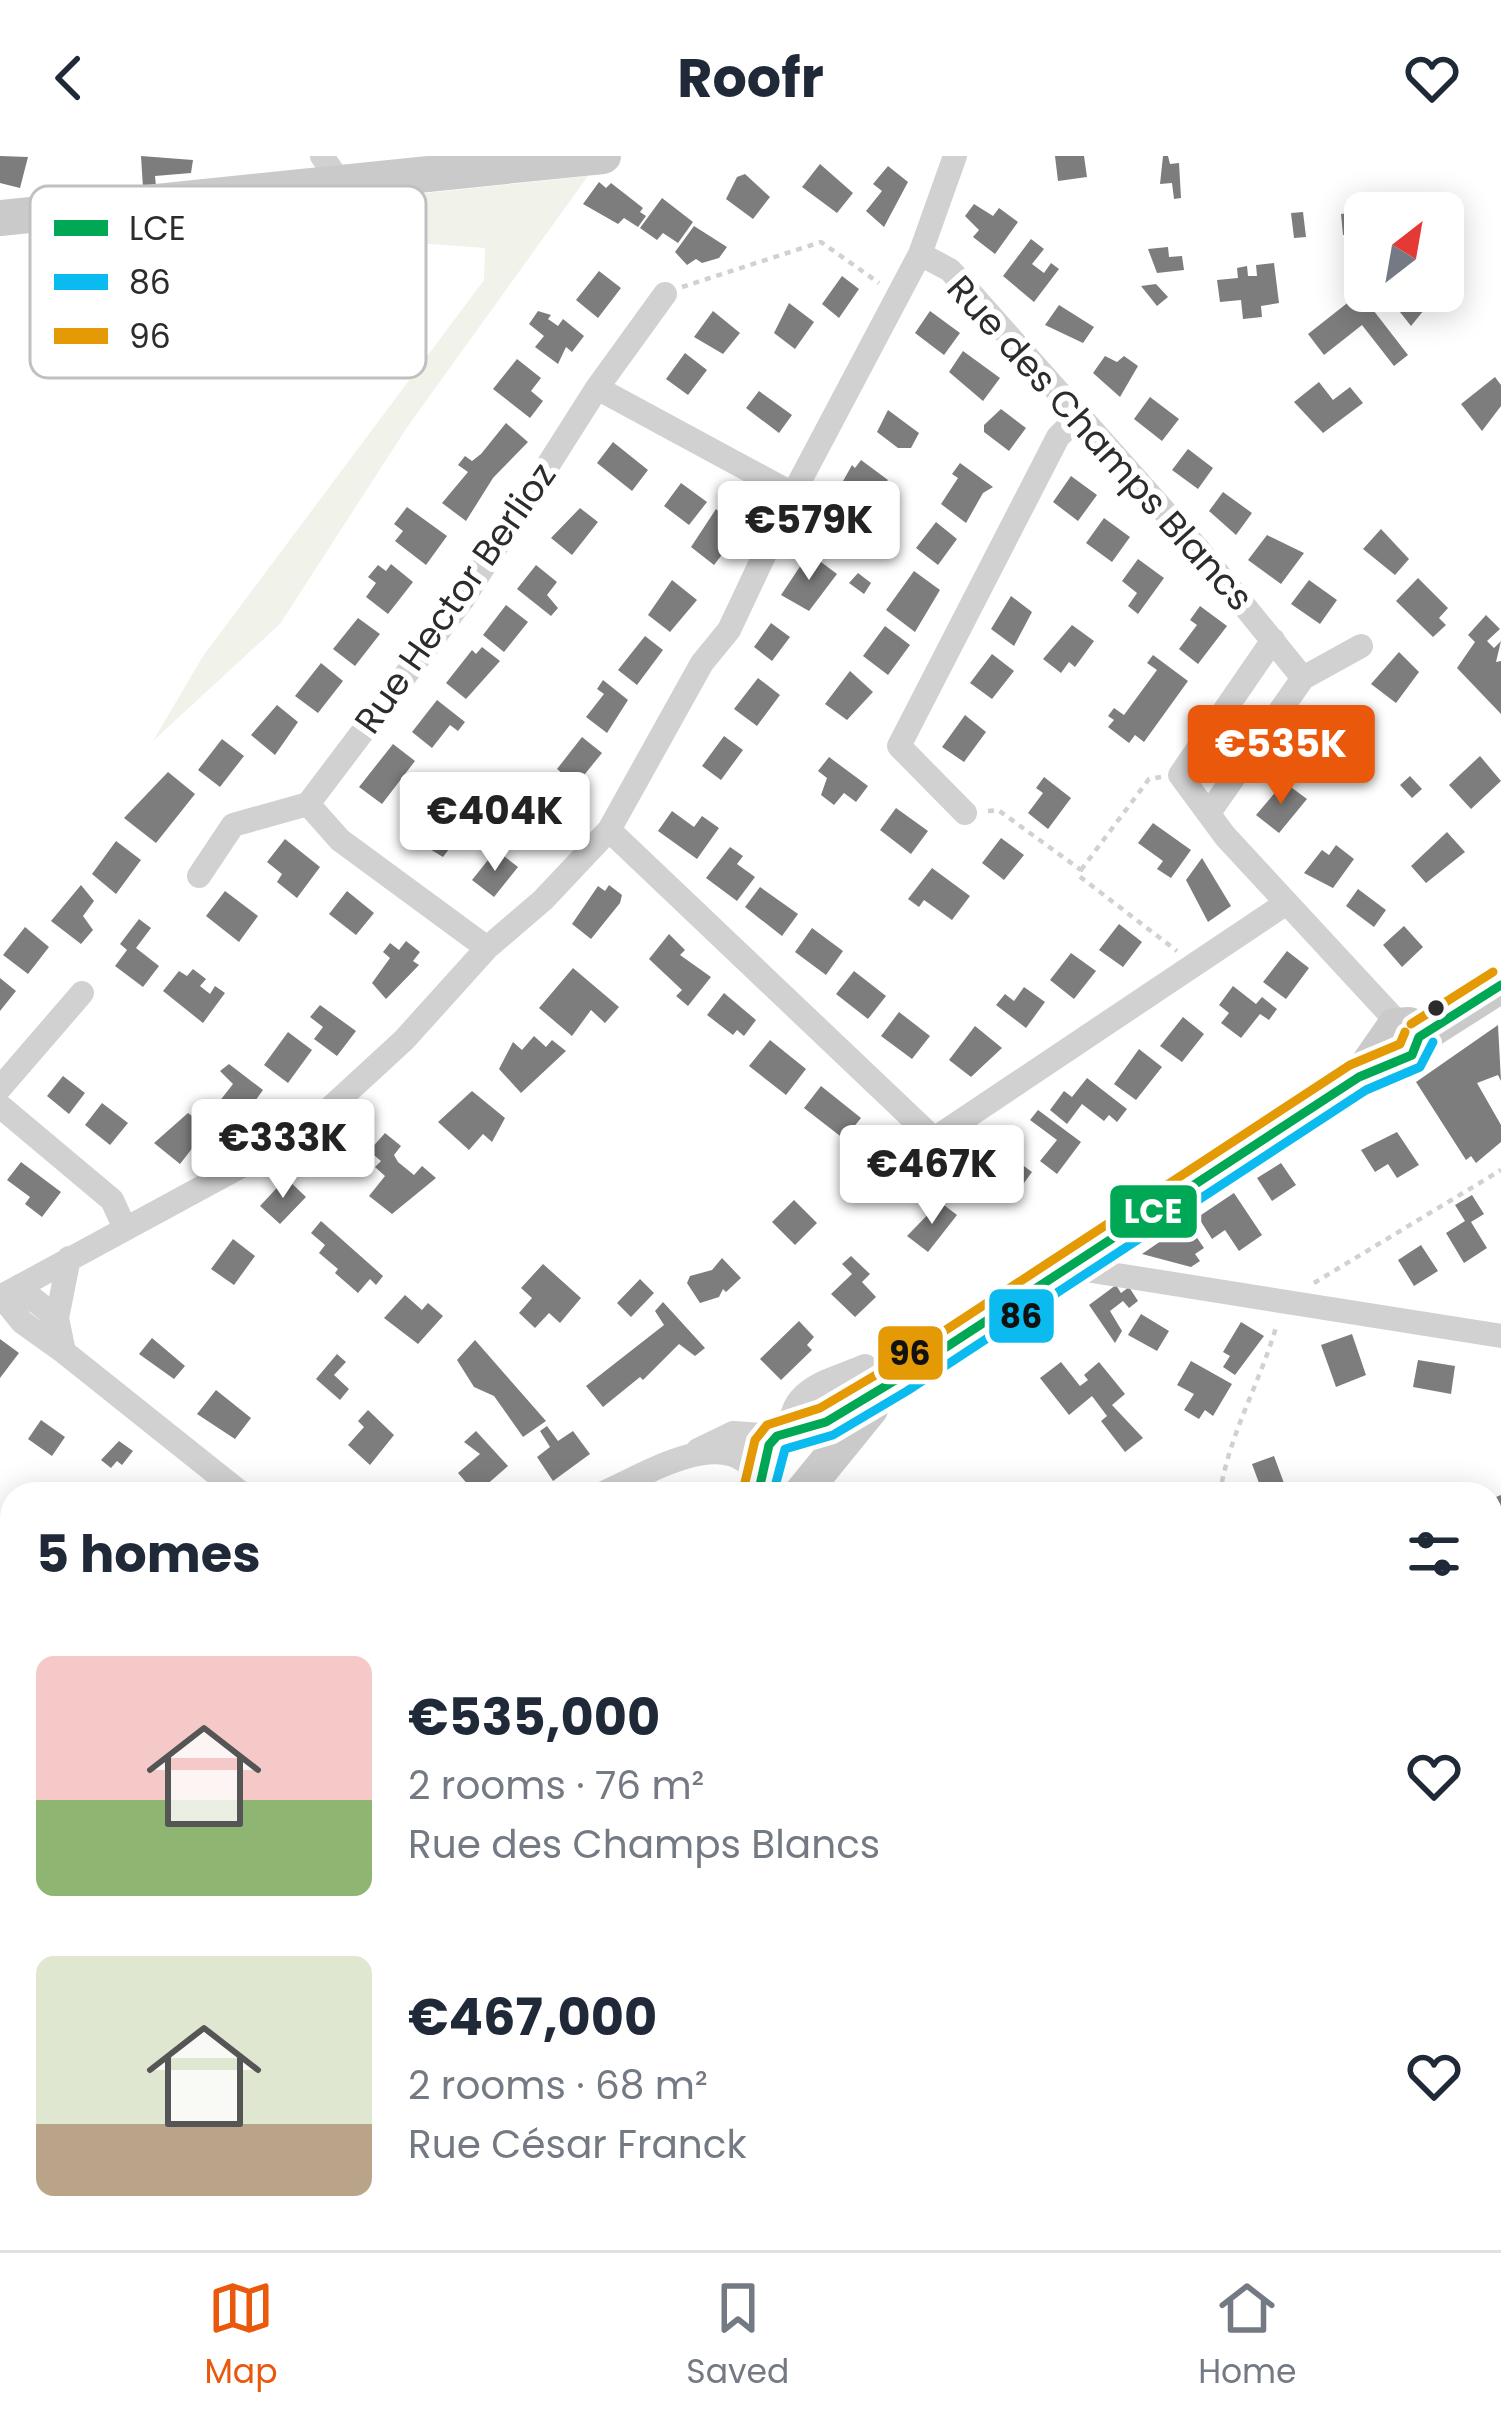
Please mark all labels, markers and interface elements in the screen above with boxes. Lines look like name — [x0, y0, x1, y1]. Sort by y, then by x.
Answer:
text: Roofr — [677, 40, 824, 116]
icon: back — [36, 45, 102, 111]
icon: heart — [1399, 45, 1465, 111]
legend — [30, 186, 426, 378]
north arrow — [1344, 192, 1464, 312]
map controls — [1344, 192, 1464, 312]
text: LCE — [129, 205, 186, 252]
text: 86 — [129, 259, 171, 306]
street label: Rue des Champs Blancs — [935, 264, 1265, 622]
text: 96 — [129, 313, 171, 360]
street label: Rue Hector Berlioz — [342, 452, 568, 744]
pin: €579K — [725, 481, 893, 583]
text: €579K — [745, 492, 873, 547]
pin: €535K — [1197, 705, 1365, 807]
text: €535K — [1215, 716, 1347, 771]
pin: €404K — [411, 772, 579, 874]
text: €404K — [427, 783, 563, 838]
unlabelled marker — [1425, 997, 1447, 1019]
pin: €333K — [199, 1099, 367, 1201]
text: €333K — [218, 1110, 348, 1165]
pin: €467K — [848, 1125, 1016, 1227]
text: €467K — [867, 1136, 997, 1191]
line badge: LCE — [1108, 1183, 1199, 1240]
text: LCE — [1124, 1188, 1182, 1235]
line badge: 86 — [987, 1287, 1056, 1345]
text: 86 — [1000, 1293, 1042, 1340]
line badge: 96 — [876, 1324, 945, 1382]
text: 96 — [889, 1330, 931, 1377]
text: 5 homes — [36, 1518, 261, 1590]
icon: filters — [1401, 1521, 1467, 1587]
text: €535,000 — [408, 1681, 660, 1753]
icon: home — [132, 1704, 276, 1848]
icon: heart — [1401, 1743, 1467, 1809]
text: 2 rooms · 76 m² — [408, 1758, 704, 1813]
text: Rue des Champs Blancs — [408, 1817, 880, 1872]
text: €467,000 — [408, 1981, 657, 2053]
icon: home — [132, 2004, 276, 2148]
icon: heart — [1401, 2043, 1467, 2109]
text: 2 rooms · 68 m² — [408, 2058, 708, 2113]
text: Rue César Franck — [408, 2117, 747, 2172]
tab: Map — [204, 2275, 277, 2397]
tab: Saved — [686, 2275, 789, 2397]
tab: Home — [1198, 2275, 1297, 2397]

